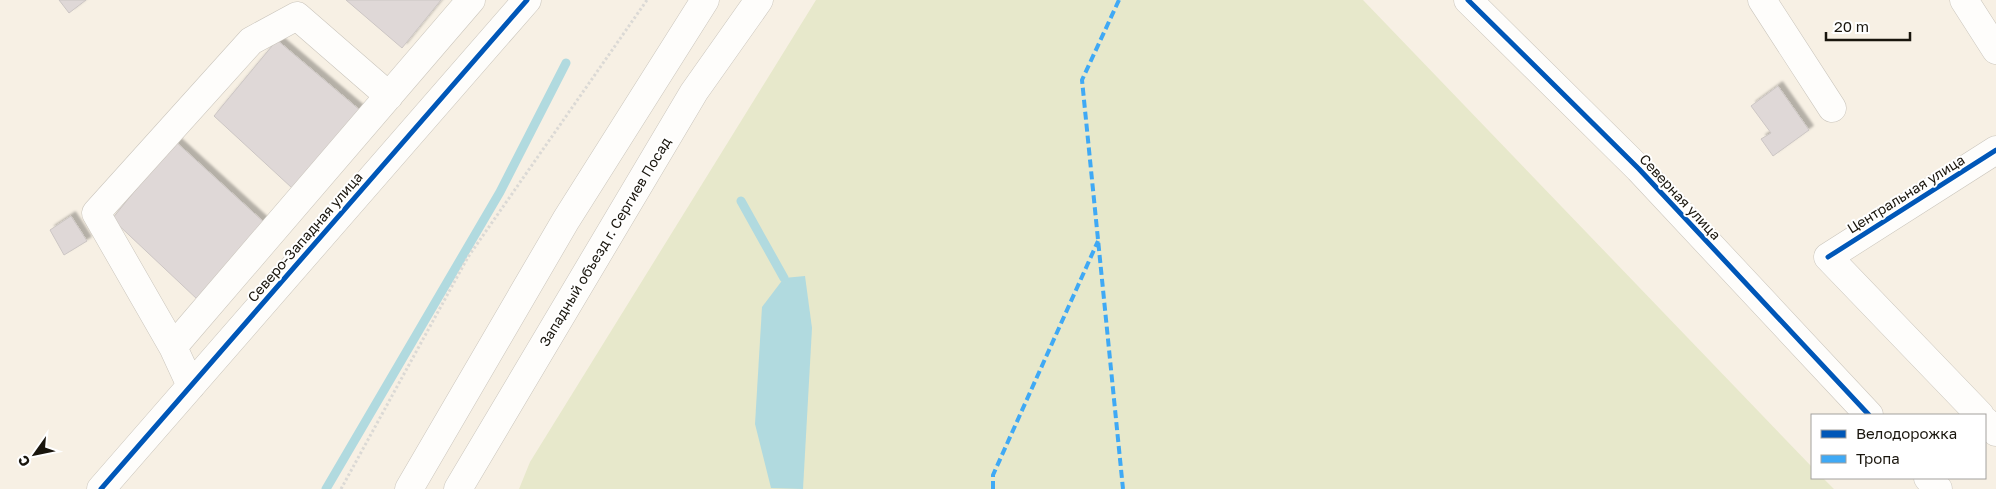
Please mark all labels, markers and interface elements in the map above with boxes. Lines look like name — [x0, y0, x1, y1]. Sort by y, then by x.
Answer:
scale bar — [1826, 10, 1910, 42]
text: 20 m — [1834, 17, 1869, 35]
street label: Западный объезд г. Сергиев Посад — [535, 134, 674, 349]
street label: Северная улица — [1636, 150, 1725, 243]
street label: Центральная улица — [1844, 151, 1968, 237]
street label: Северо-Западная улица — [244, 168, 366, 305]
legend — [1811, 414, 1986, 479]
text: Велодорожка — [1856, 424, 1957, 442]
north arrow — [10, 429, 60, 479]
text: Тропа — [1856, 449, 1900, 467]
text: С — [14, 453, 34, 470]

